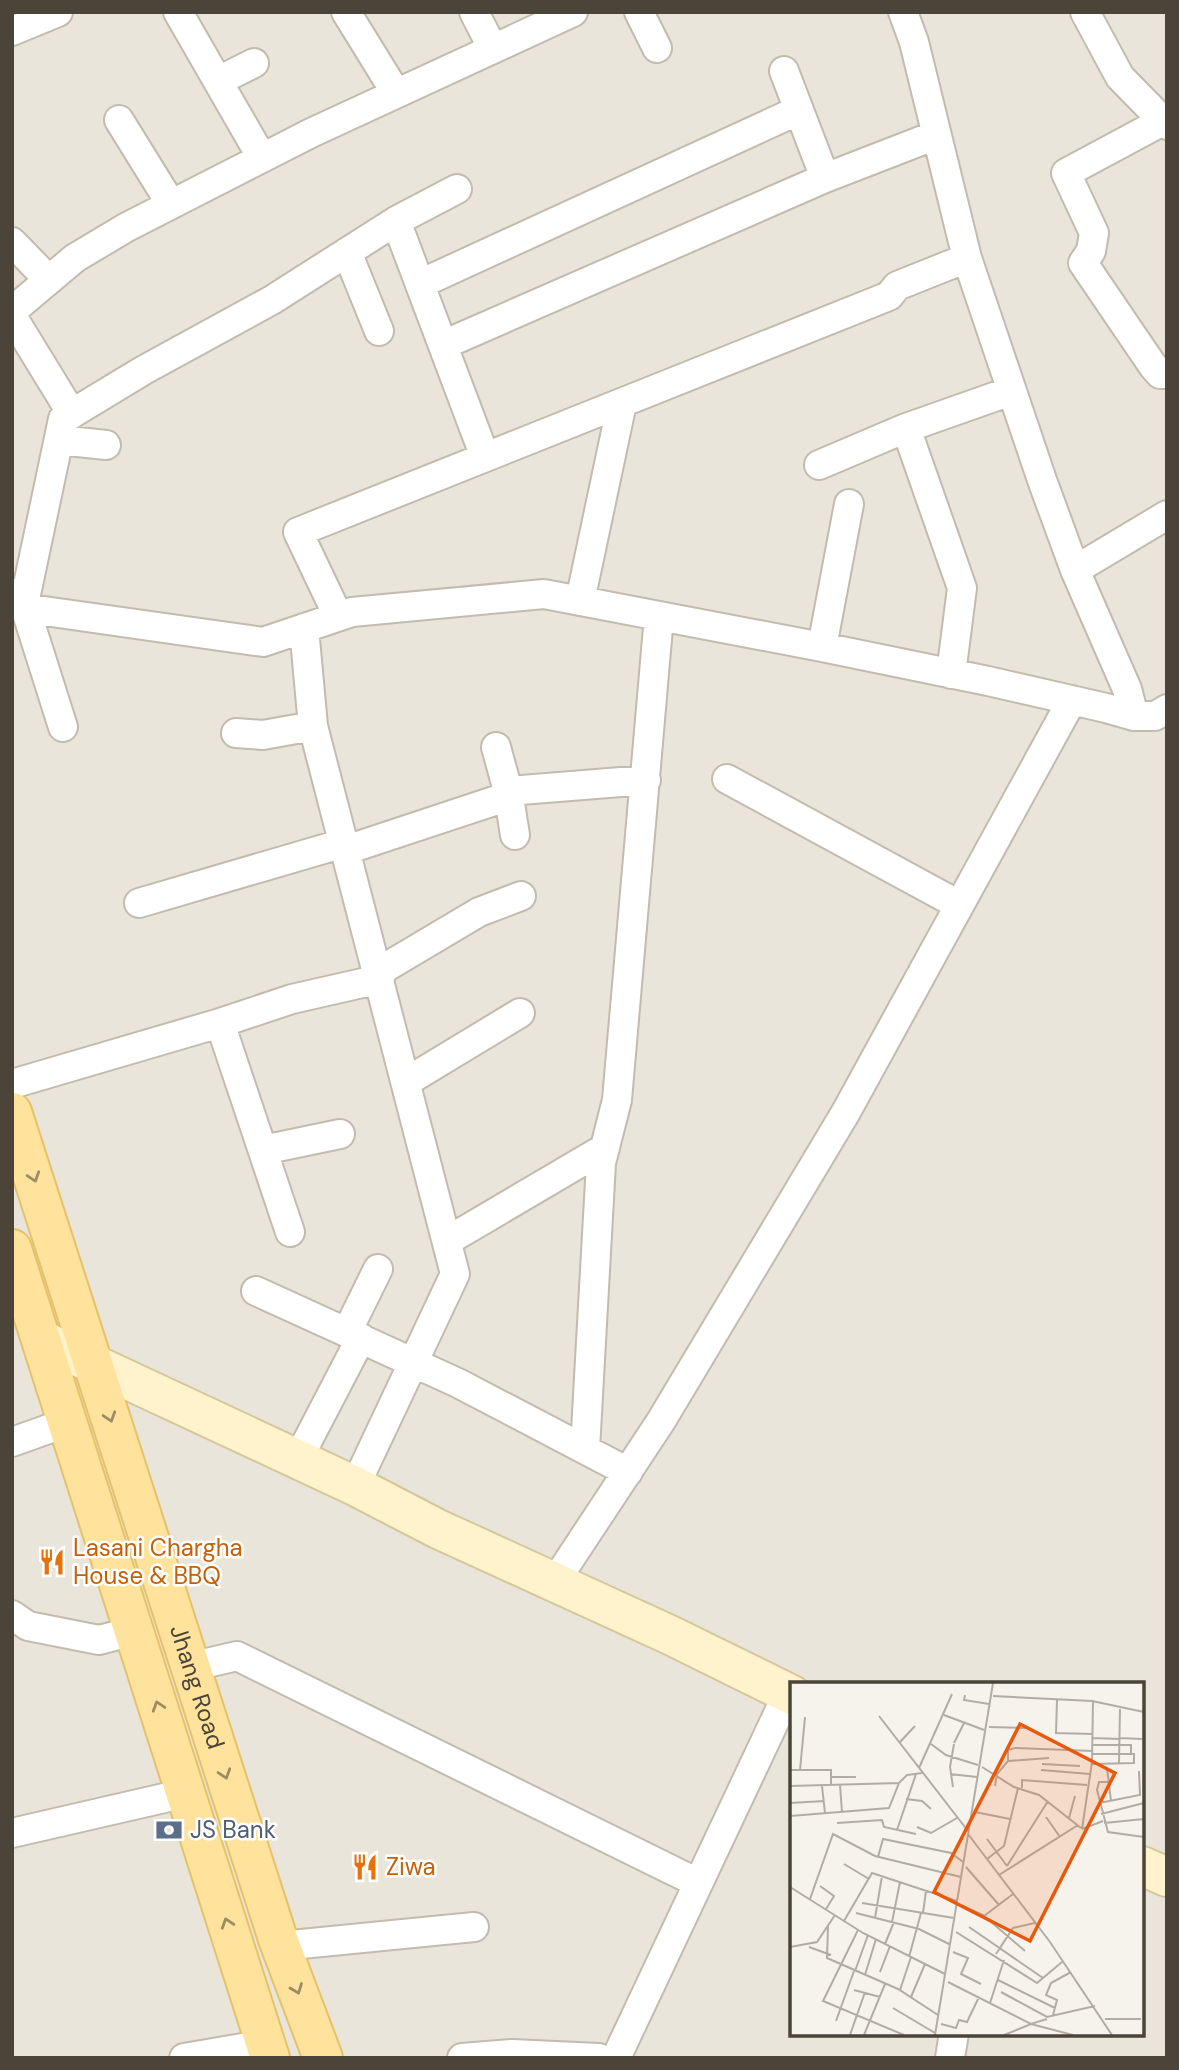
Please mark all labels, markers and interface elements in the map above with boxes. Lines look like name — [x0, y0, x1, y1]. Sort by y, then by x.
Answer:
one-way arrow — [25, 1171, 40, 1183]
one-way arrow — [101, 1411, 116, 1423]
place label: Lasani Chargha House & BBQ — [73, 1532, 243, 1591]
restaurant icon: Lasani Chargha House & BBQ — [37, 1547, 67, 1577]
street label: Jhang Road — [163, 1621, 232, 1753]
inset map — [790, 1682, 1144, 2035]
one-way arrow — [152, 1700, 166, 1713]
one-way arrow — [217, 1767, 231, 1779]
place label: JS Bank — [190, 1814, 276, 1845]
bank icon: JS Bank — [154, 1815, 184, 1845]
place label: Ziwa — [386, 1851, 436, 1882]
restaurant icon: Ziwa — [350, 1852, 380, 1882]
one-way arrow — [221, 1917, 235, 1929]
one-way arrow — [289, 1983, 303, 1995]

